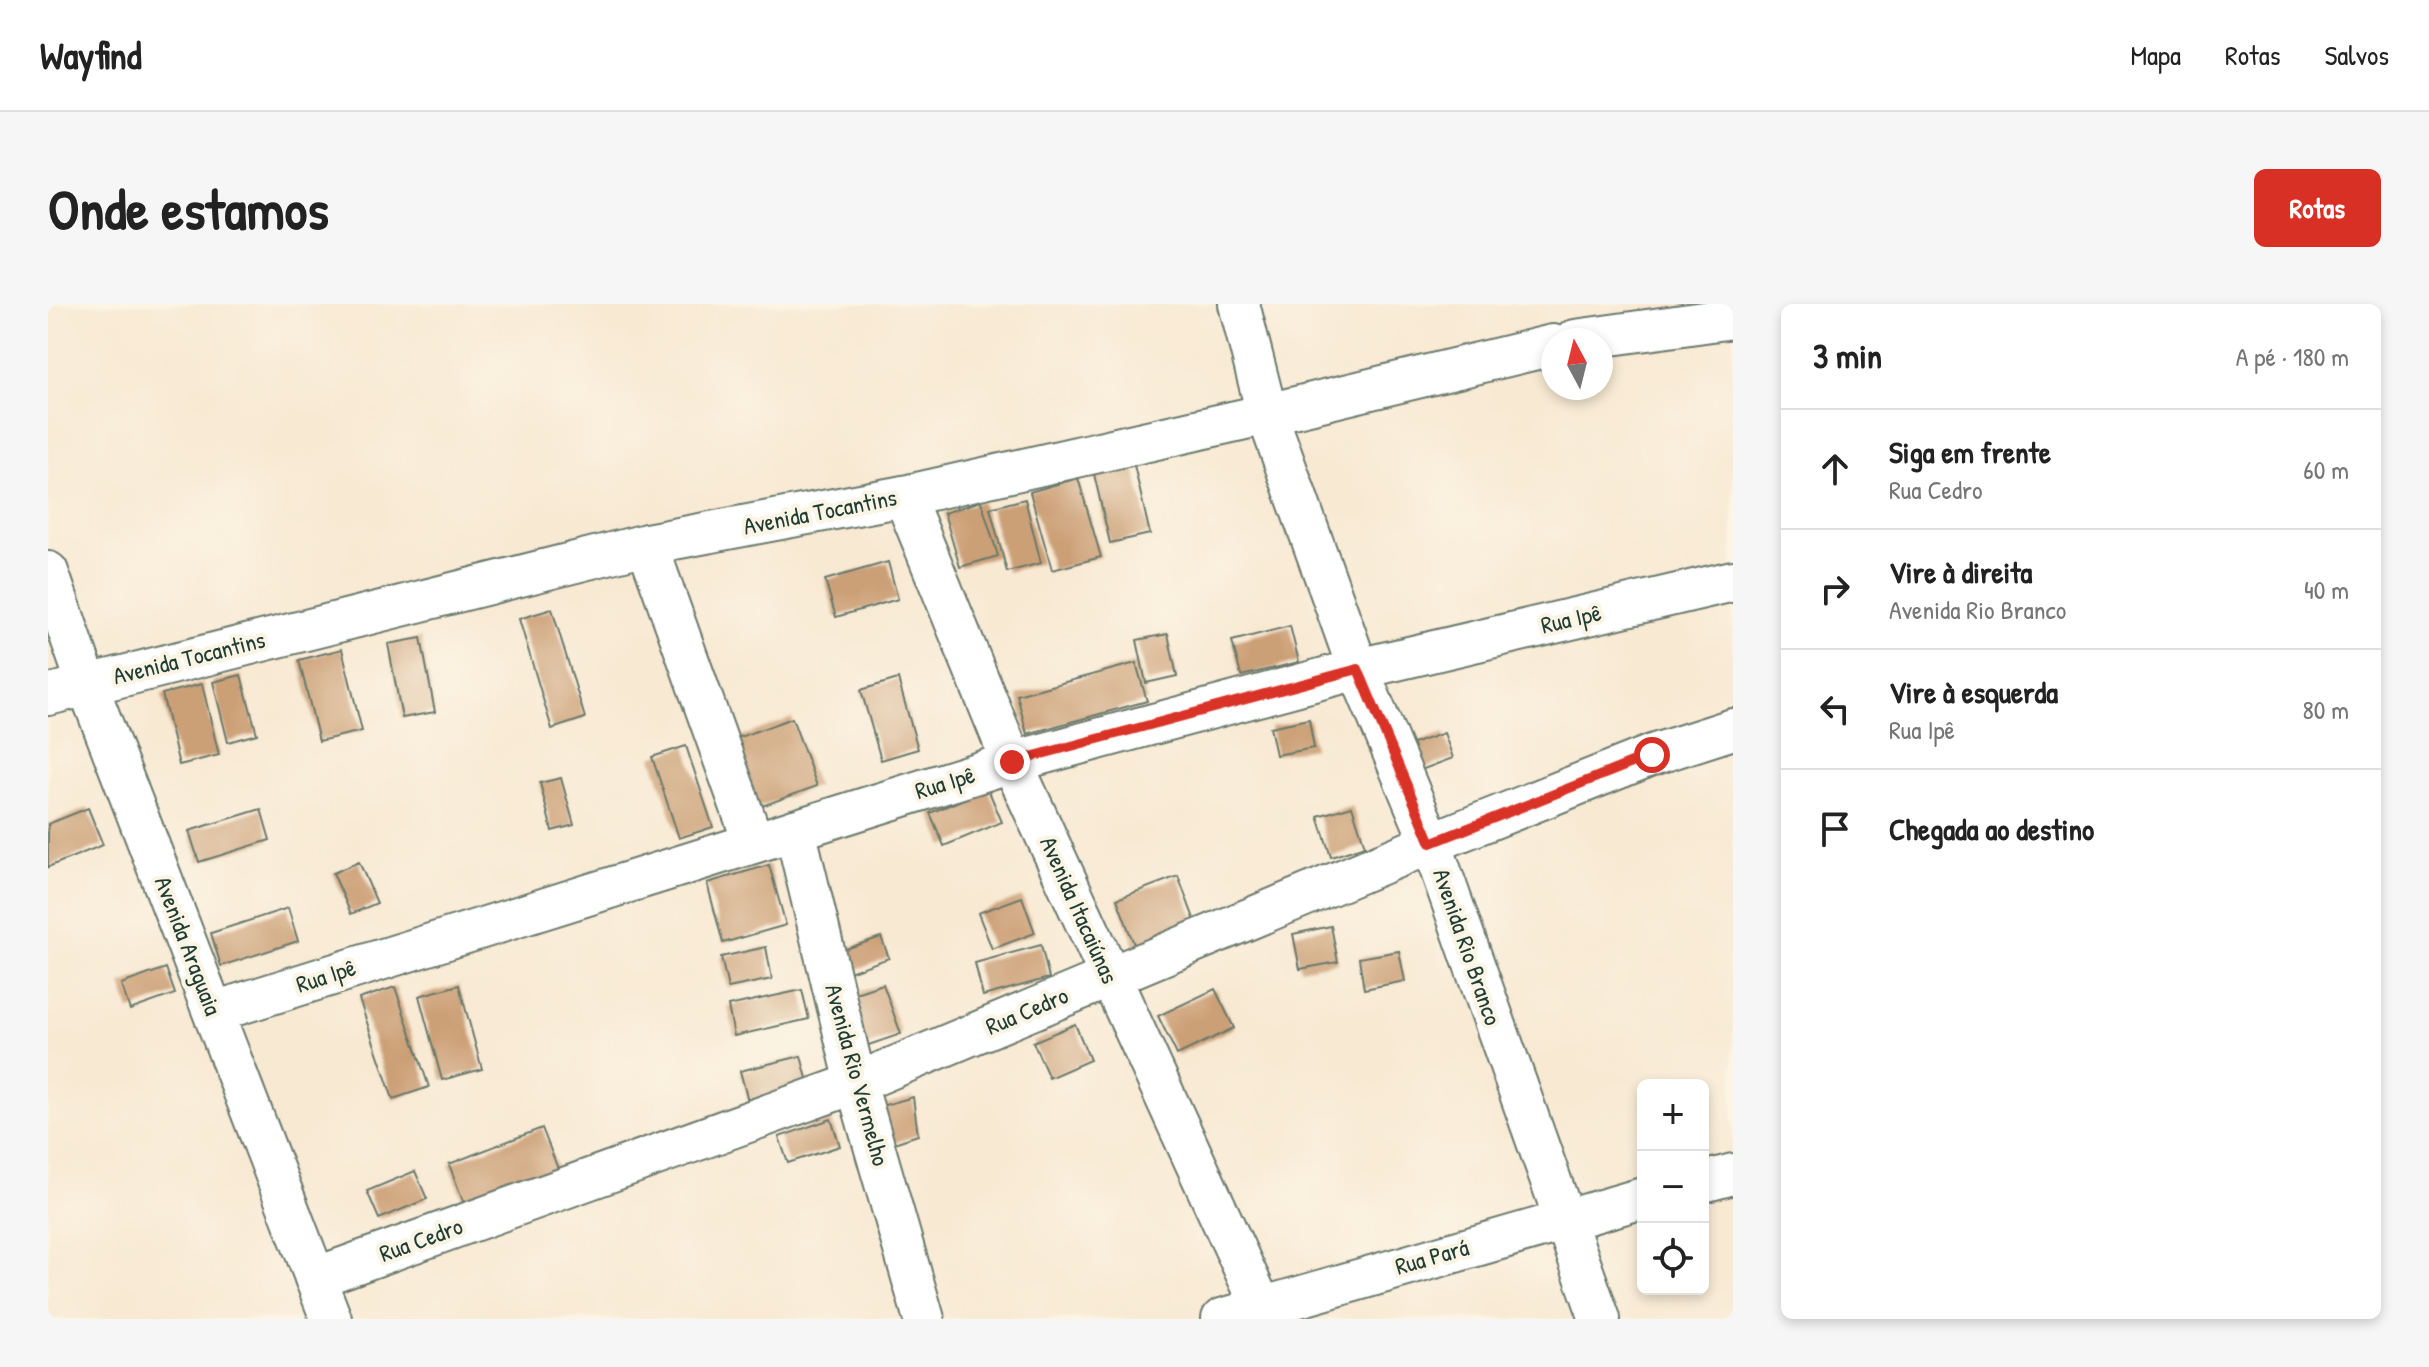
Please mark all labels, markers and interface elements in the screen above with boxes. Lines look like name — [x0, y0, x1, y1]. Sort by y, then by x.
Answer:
text: Wayfind — [40, 29, 142, 81]
text: Mapa — [2130, 36, 2181, 74]
text: Rotas — [2225, 36, 2280, 74]
text: Salvos — [2324, 36, 2389, 74]
button: Rotas — [2254, 169, 2381, 247]
text: Onde estamos — [48, 171, 329, 246]
north arrow — [1541, 328, 1613, 400]
text: 3 min — [1813, 333, 1882, 379]
text: A pé · 180 m — [2236, 339, 2349, 374]
text: Siga em frente — [1889, 432, 2051, 472]
icon: ahead — [1813, 447, 1857, 491]
text: 60 m — [2303, 452, 2349, 487]
text: Rua Cedro — [1889, 472, 1983, 507]
street label: Avenida Tocantins — [740, 480, 899, 542]
text: Vire à direita — [1889, 552, 2032, 592]
icon: right — [1813, 567, 1857, 611]
text: 40 m — [2304, 572, 2349, 607]
text: Avenida Rio Branco — [1889, 592, 2066, 627]
street label: Rua Ipê — [1538, 595, 1604, 640]
street label: Avenida Tocantins — [109, 623, 268, 691]
text: Vire à esquerda — [1889, 672, 2058, 712]
icon: left — [1813, 687, 1857, 731]
text: 80 m — [2302, 692, 2349, 727]
text: Rua Ipê — [1889, 712, 1955, 747]
route start — [1634, 737, 1670, 773]
route end — [994, 744, 1030, 780]
street label: Rua Ipê — [911, 758, 979, 806]
icon: arrive — [1813, 807, 1857, 851]
text: Chegada ao destino — [1889, 809, 2094, 849]
street label: Avenida Itacaiúnas — [1033, 831, 1127, 988]
street label: Avenida Rio Branco — [1426, 864, 1510, 1029]
street label: Avenida Araguaia — [148, 872, 230, 1020]
street label: Rua Ipê — [292, 950, 360, 1000]
street label: Rua Cedro — [981, 978, 1073, 1042]
street label: Avenida Rio Vermelho — [818, 980, 898, 1170]
map controls — [1637, 1079, 1709, 1295]
button: + — [1637, 1079, 1709, 1151]
button: − — [1637, 1151, 1709, 1223]
street label: Rua Cedro — [375, 1209, 467, 1269]
button: locate — [1637, 1223, 1709, 1295]
street label: Rua Pará — [1391, 1230, 1472, 1282]

